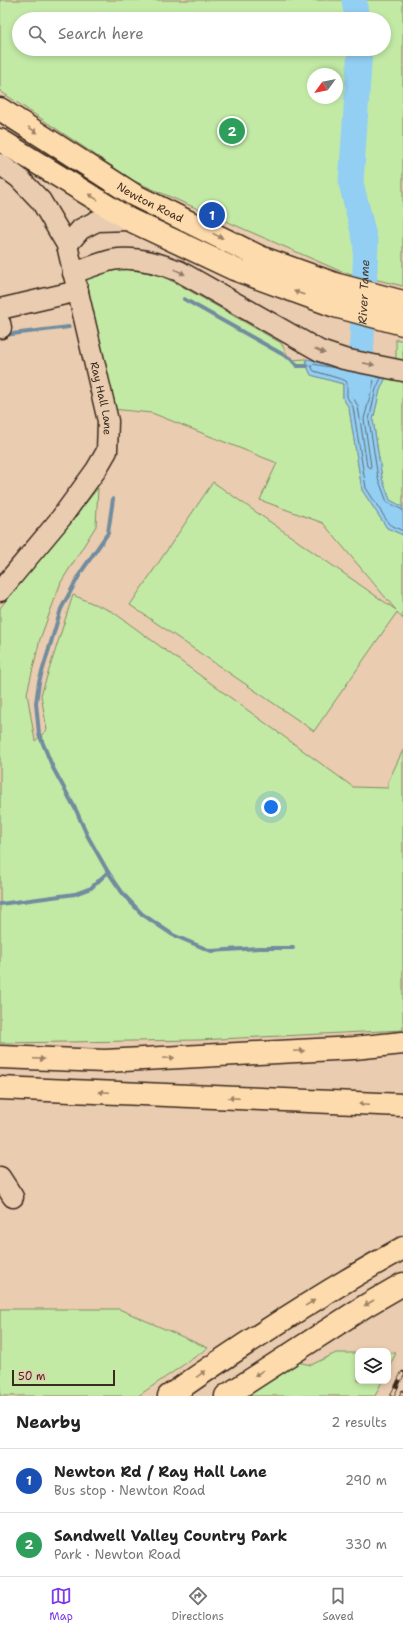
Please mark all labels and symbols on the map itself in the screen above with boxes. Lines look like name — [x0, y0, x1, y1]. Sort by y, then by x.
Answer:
north arrow — [307, 68, 343, 104]
pin: 2 — [219, 116, 245, 146]
one-way arrow — [28, 126, 38, 134]
street label: Newton Road — [114, 179, 186, 226]
one-way arrow — [87, 193, 99, 200]
pin: 1 — [199, 200, 225, 230]
one-way arrow — [213, 233, 224, 240]
water label: River Tame — [355, 259, 373, 325]
one-way arrow — [174, 269, 186, 275]
one-way arrow — [292, 289, 304, 295]
one-way arrow — [315, 348, 327, 354]
street label: Ray Hall Lane — [86, 360, 115, 435]
one-way arrow — [363, 362, 375, 368]
your location — [261, 797, 281, 817]
one-way arrow — [293, 1048, 306, 1054]
one-way arrow — [163, 1055, 176, 1061]
one-way arrow — [33, 1056, 46, 1062]
one-way arrow — [98, 1089, 110, 1096]
one-way arrow — [227, 1095, 240, 1101]
one-way arrow — [358, 1100, 370, 1107]
one-way arrow — [304, 1299, 316, 1306]
one-way arrow — [363, 1300, 375, 1307]
scale bar — [12, 1368, 115, 1387]
one-way arrow — [254, 1369, 265, 1377]
one-way arrow — [196, 1370, 207, 1378]

